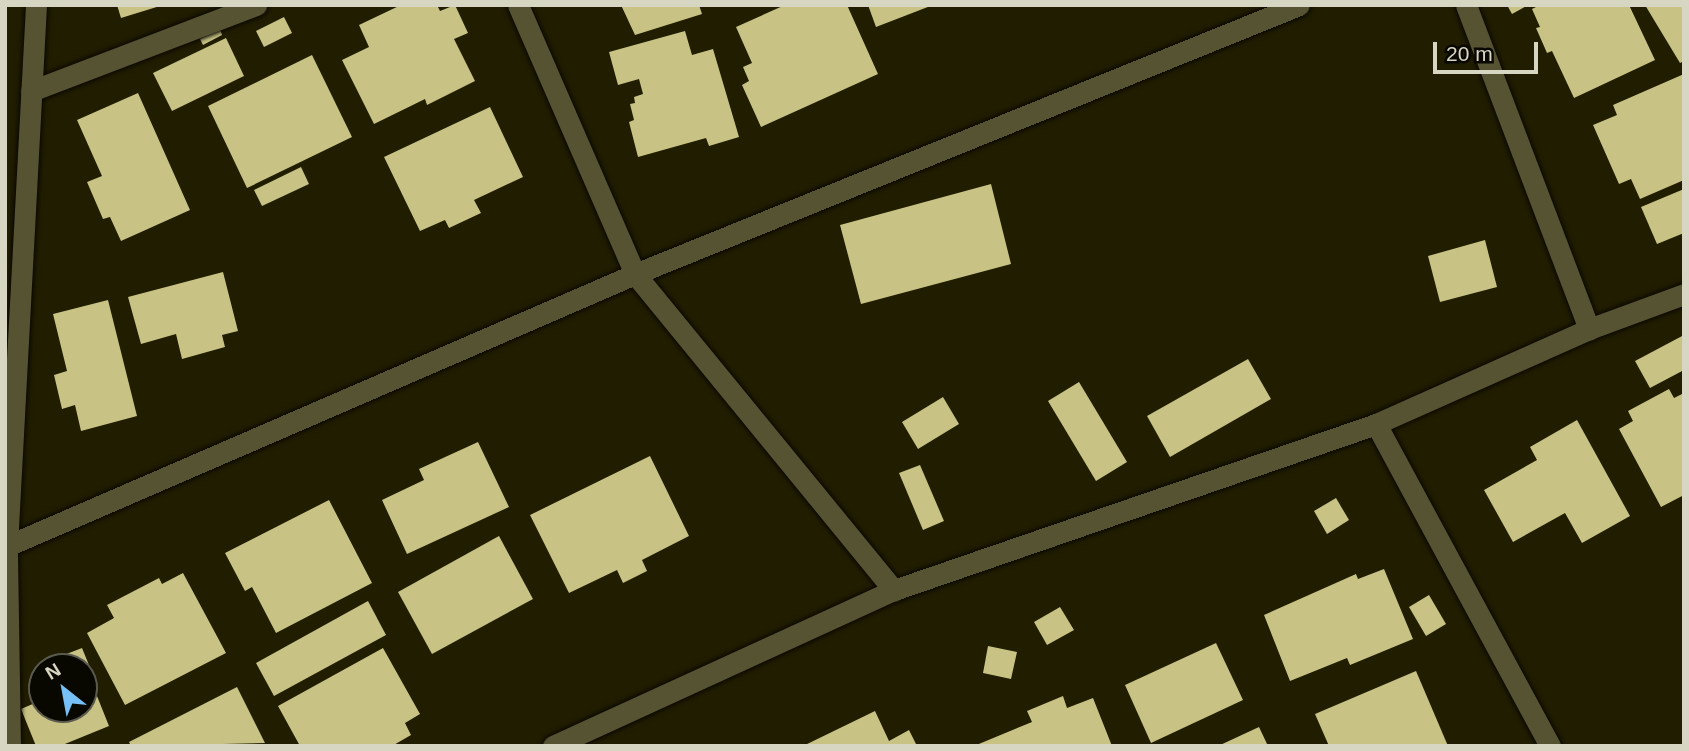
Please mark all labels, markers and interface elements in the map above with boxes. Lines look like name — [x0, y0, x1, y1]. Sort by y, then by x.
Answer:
scale bar — [1437, 28, 1542, 72]
text: 20 m — [1446, 42, 1493, 65]
north arrow — [28, 653, 98, 723]
text: N — [42, 659, 64, 684]

